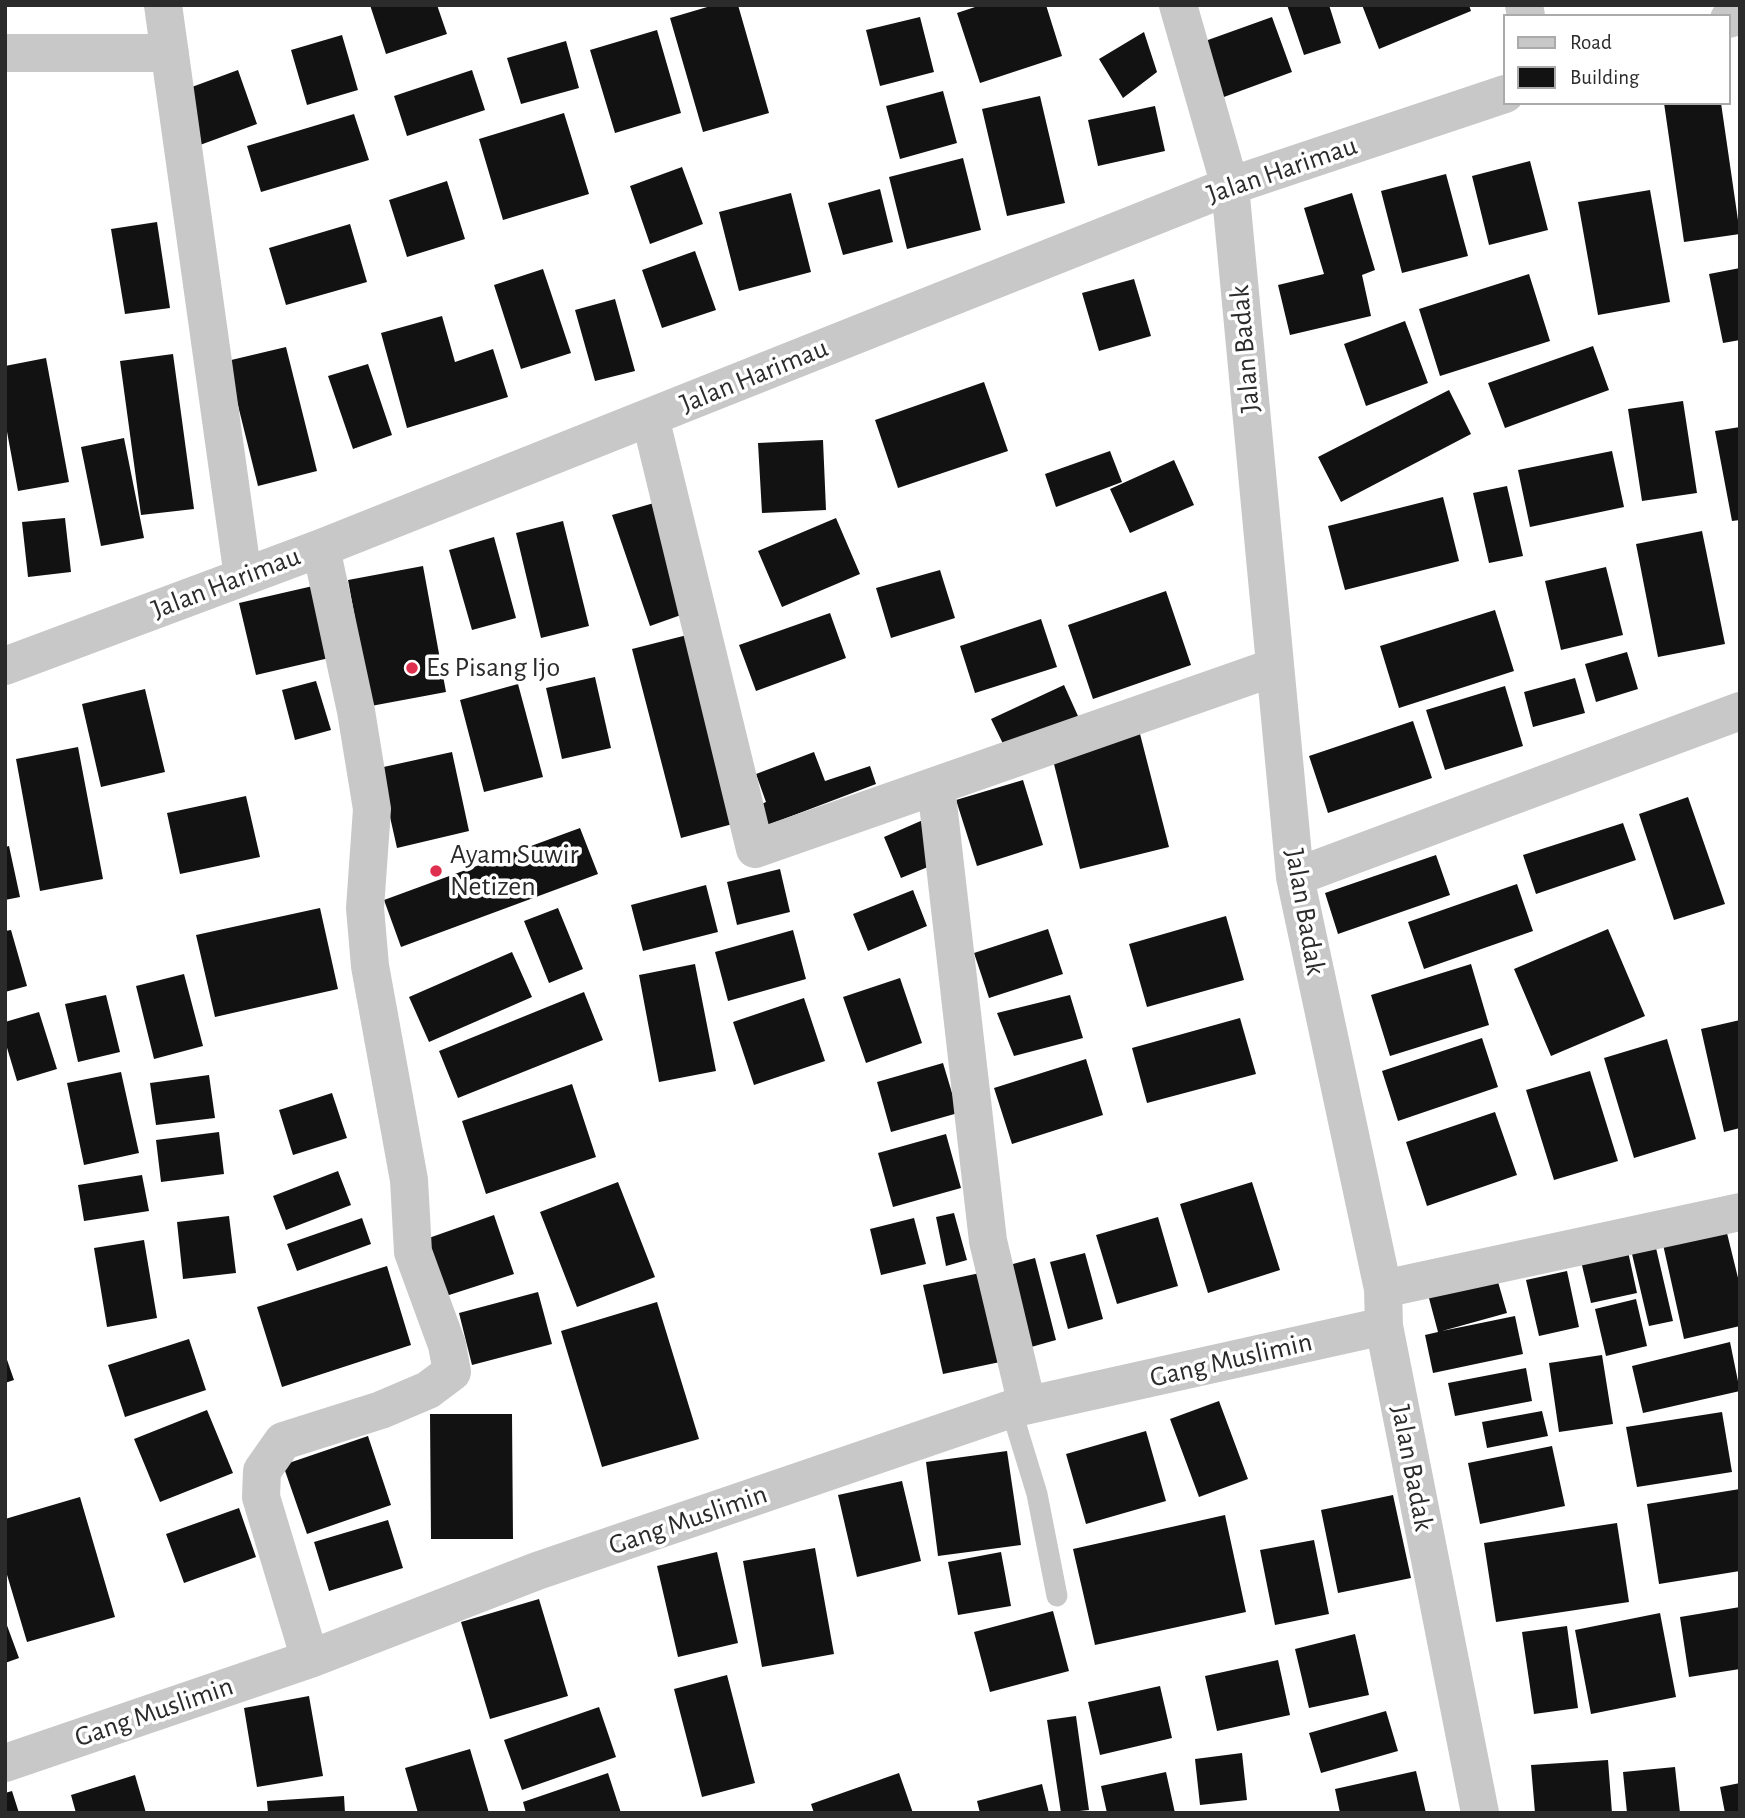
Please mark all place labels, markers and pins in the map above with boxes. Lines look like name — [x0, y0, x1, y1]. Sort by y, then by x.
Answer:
place label: Es Pisang Ijo — [426, 651, 560, 685]
marker: Es Pisang Ijo — [404, 660, 420, 676]
place label: Ayam Suwir Netizen — [450, 838, 579, 904]
marker: Ayam Suwir Netizen — [428, 863, 444, 879]

